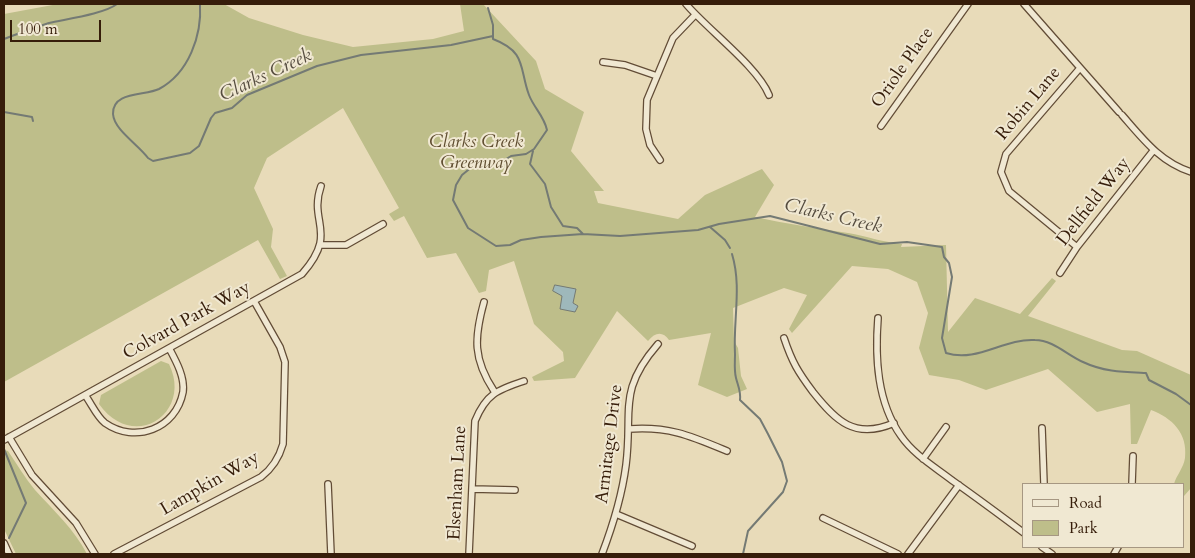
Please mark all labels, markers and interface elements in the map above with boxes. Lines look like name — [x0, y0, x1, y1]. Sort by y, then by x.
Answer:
scale bar — [12, 10, 104, 42]
text: 100 m — [18, 19, 58, 39]
street label: Oriole Place — [867, 23, 939, 113]
water label: Clarks Creek — [216, 45, 316, 107]
street label: Robin Lane — [992, 63, 1066, 145]
park label: Clarks Creek Greenway — [429, 132, 523, 174]
street label: Dellfield Way — [1053, 153, 1135, 251]
water label: Clarks Creek — [782, 195, 884, 239]
street label: Colvard Park Way — [119, 277, 255, 365]
street label: Armitage Drive — [592, 383, 628, 505]
street label: Elsenham Lane — [444, 425, 472, 541]
street label: Lampkin Way — [157, 447, 263, 521]
legend — [1022, 483, 1185, 548]
text: Road — [1069, 493, 1102, 513]
text: Park — [1069, 518, 1098, 538]

